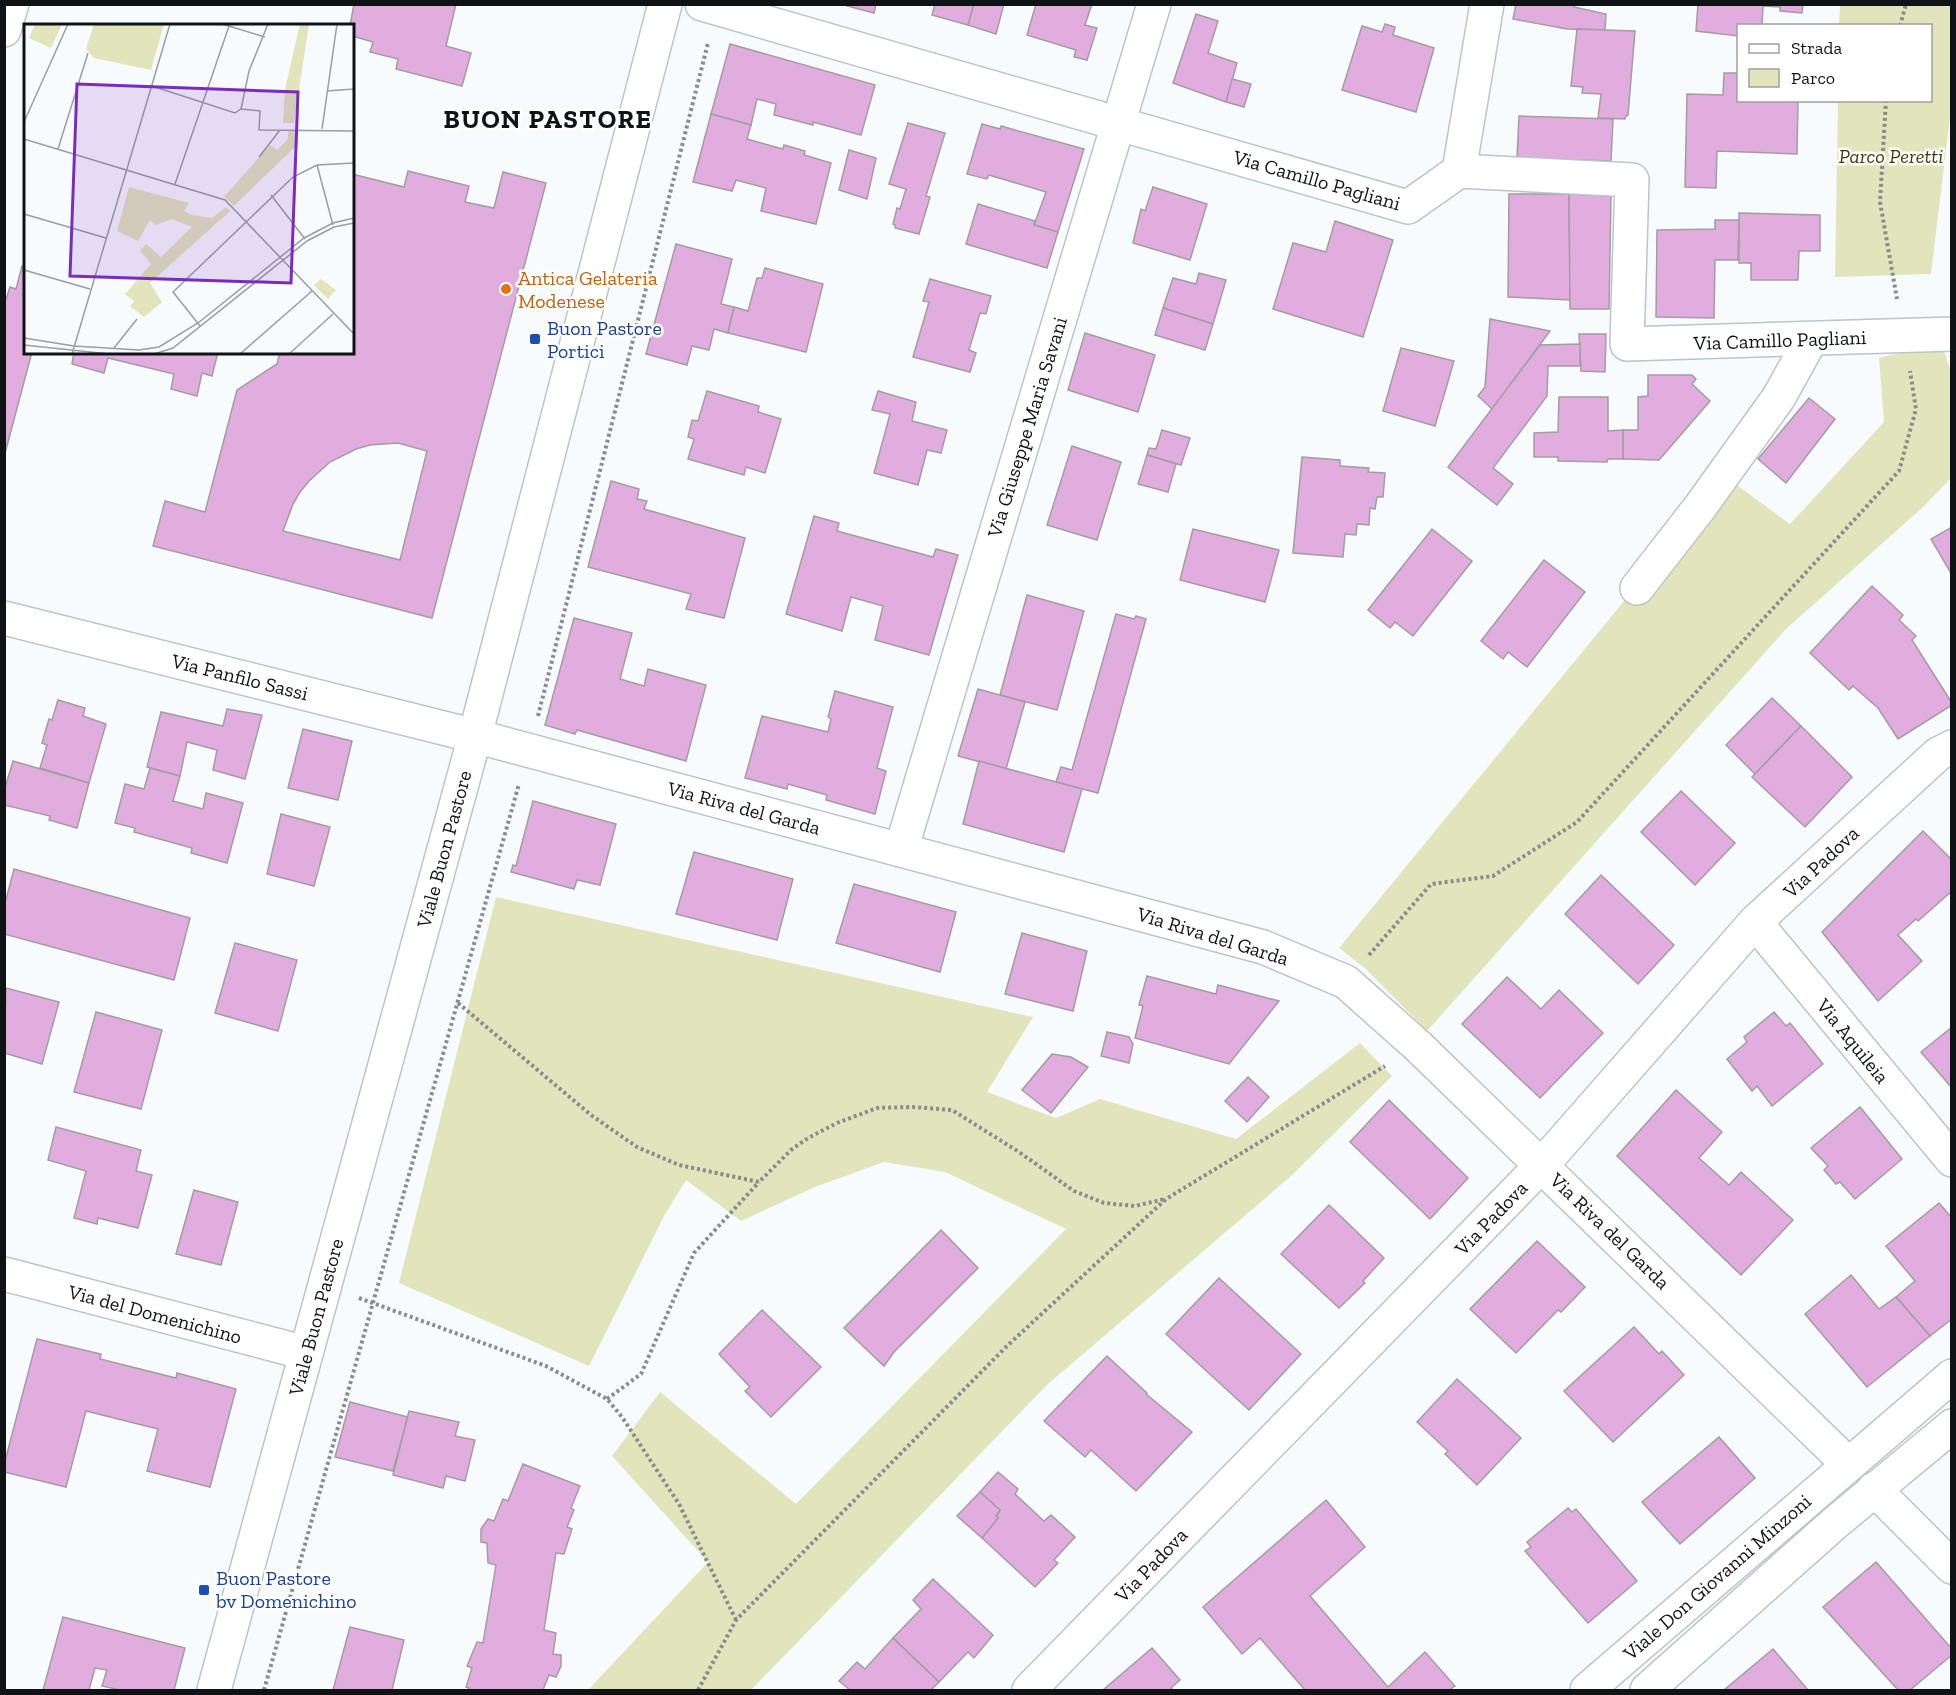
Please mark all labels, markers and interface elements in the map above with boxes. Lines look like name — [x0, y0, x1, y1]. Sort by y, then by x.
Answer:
inset map — [24, 24, 354, 354]
legend — [1737, 24, 1932, 102]
text: Strada — [1791, 37, 1842, 59]
text: Parco — [1791, 67, 1835, 89]
district label: BUON PASTORE — [444, 103, 652, 135]
street label: Via Camillo Pagliani — [1230, 144, 1404, 215]
park label: Parco Peretti — [1839, 144, 1943, 168]
place label: Antica Gelateria Modenese — [518, 266, 658, 313]
marker: Antica Gelateria Modenese — [499, 282, 513, 296]
street label: Via Giuseppe Maria Savani — [982, 314, 1072, 541]
place label: Buon Pastore Portici — [547, 316, 662, 363]
street label: Via Camillo Pagliani — [1692, 325, 1867, 355]
marker: Buon Pastore Portici — [528, 332, 542, 346]
street label: Via Panfilo Sassi — [168, 648, 311, 706]
street label: Viale Buon Pastore — [411, 768, 477, 931]
street label: Via Riva del Garda — [664, 776, 823, 840]
street label: Via Padova — [1778, 821, 1864, 904]
street label: Via Riva del Garda — [1133, 901, 1292, 971]
street label: Via Aquileia — [1811, 993, 1895, 1088]
street label: Via Riva del Garda — [1544, 1167, 1675, 1294]
street label: Via Padova — [1449, 1176, 1533, 1261]
street label: Viale Buon Pastore — [283, 1236, 349, 1399]
street label: Via del Domenichino — [65, 1279, 244, 1349]
street label: Viale Don Giovanni Minzoni — [1617, 1489, 1816, 1666]
street label: Via Padova — [1109, 1523, 1193, 1608]
place label: Buon Pastore bv Domenichino — [215, 1566, 356, 1613]
marker: Buon Pastore bv Domenichino — [197, 1583, 211, 1597]

